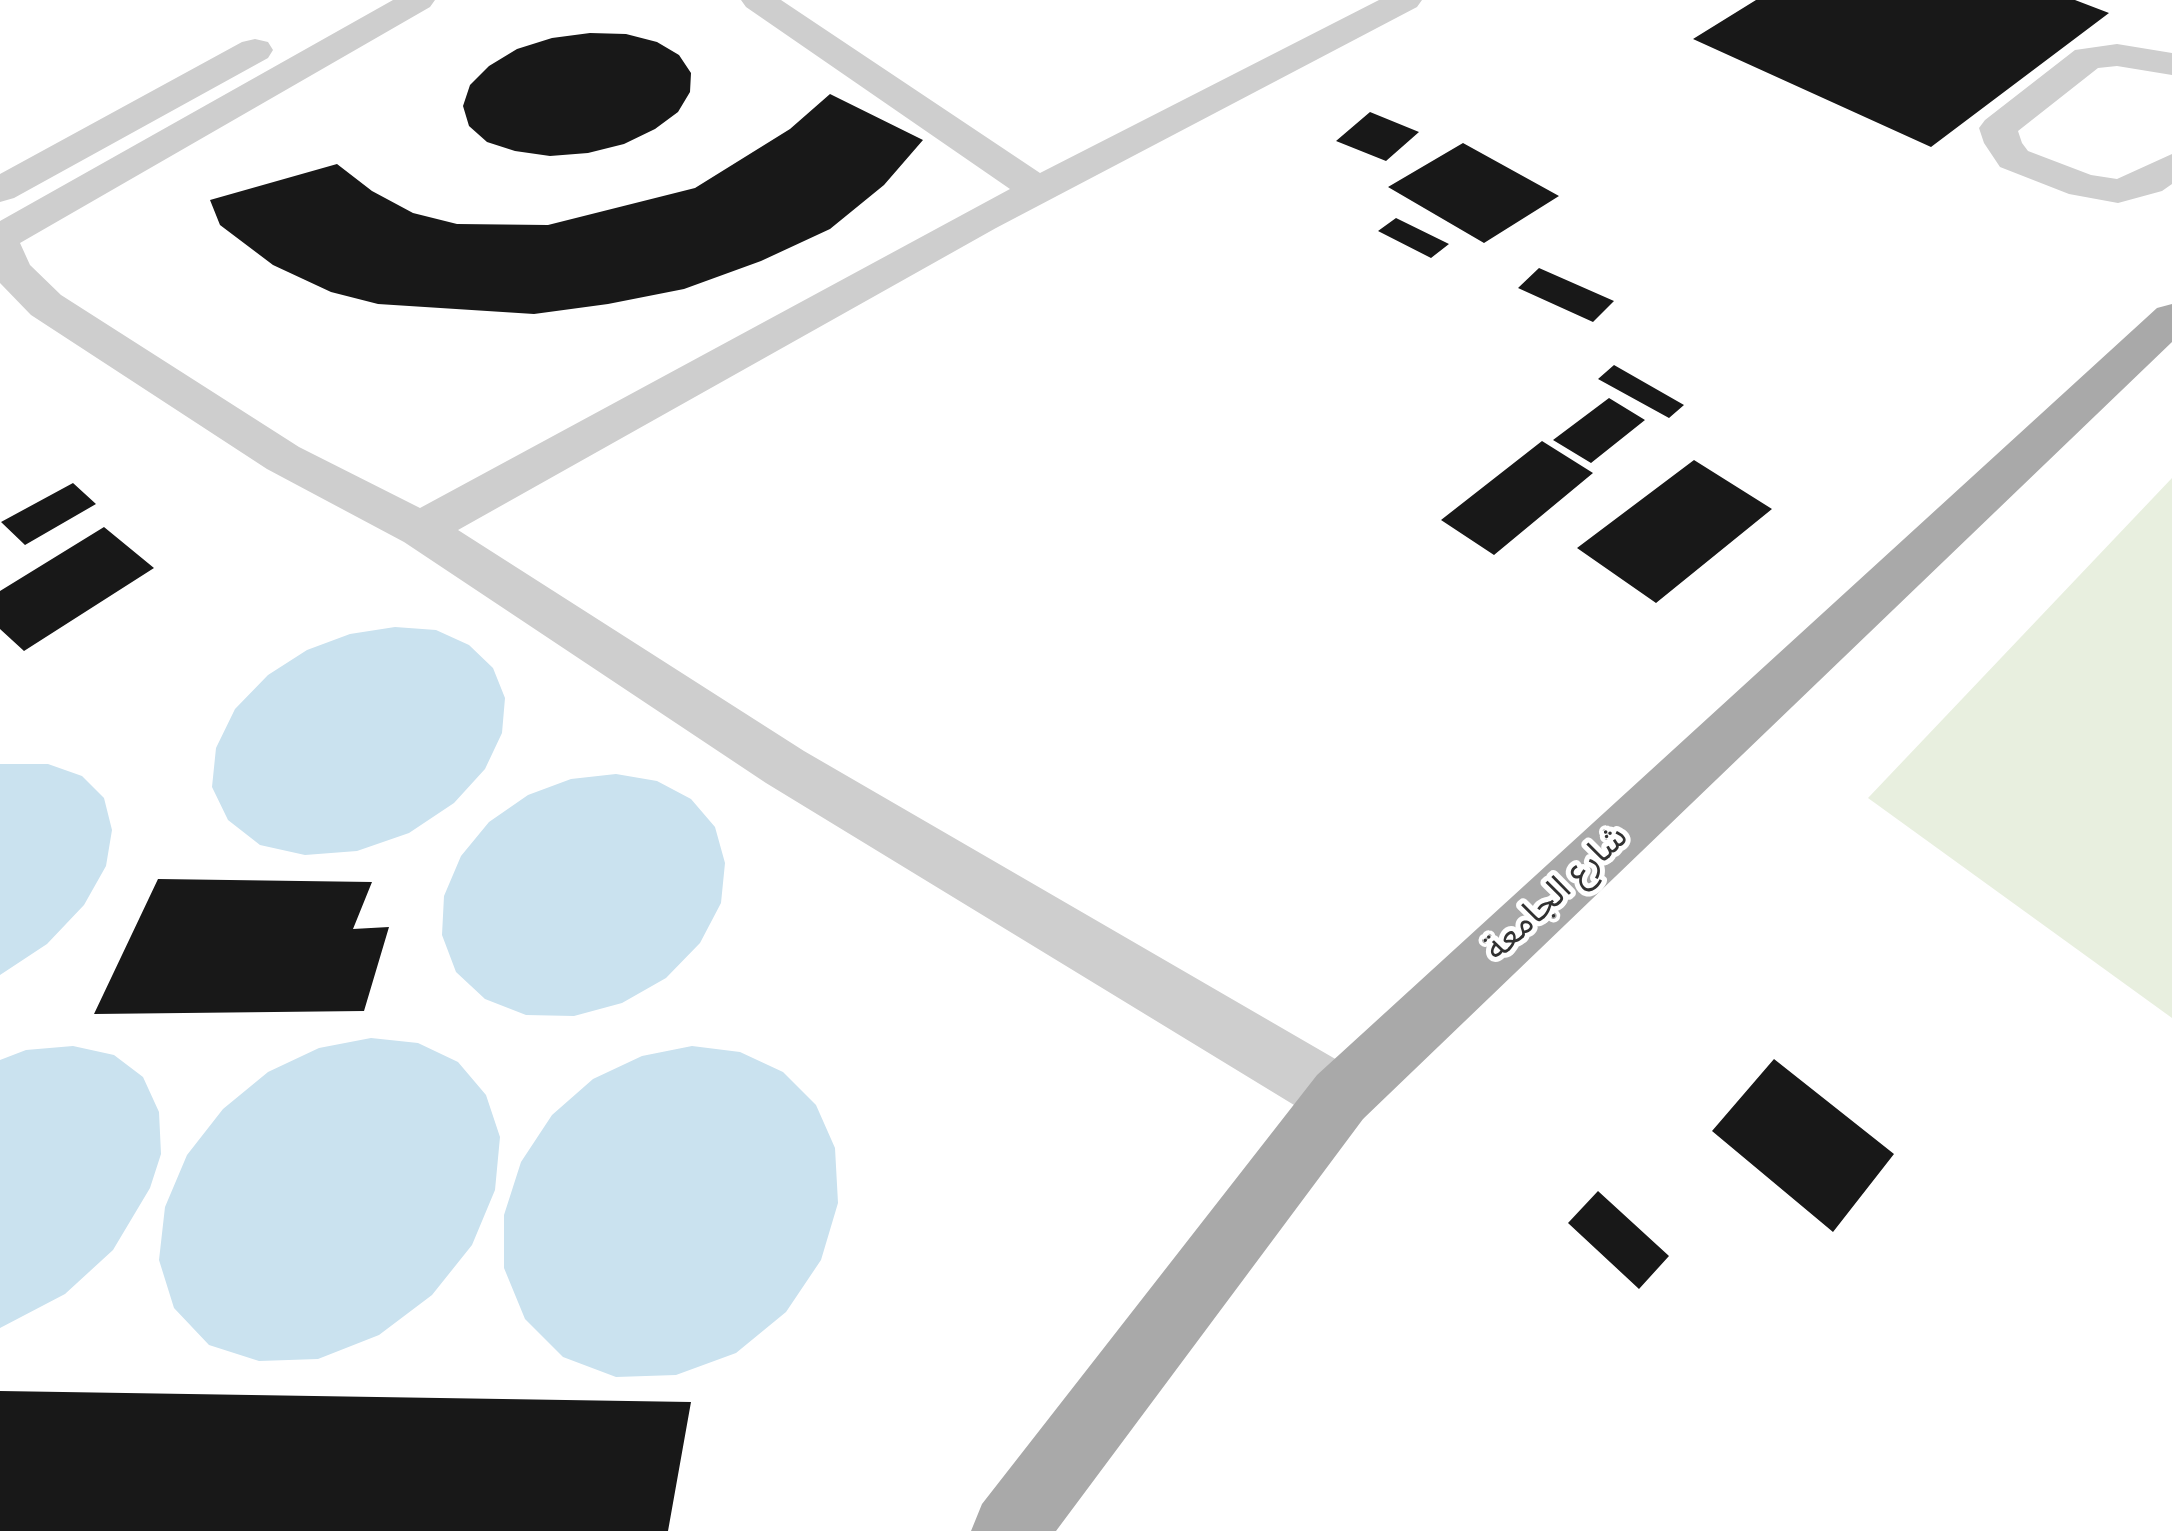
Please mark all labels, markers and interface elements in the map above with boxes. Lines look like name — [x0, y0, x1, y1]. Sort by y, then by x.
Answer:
street label: شارع الجامعة — [1477, 817, 1637, 971]

